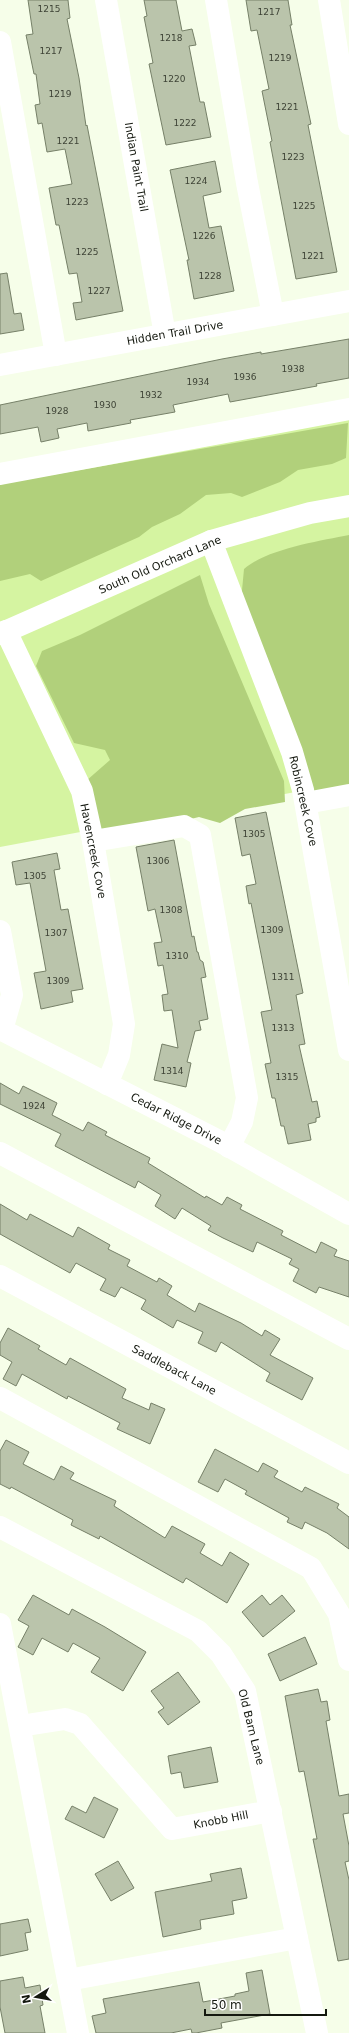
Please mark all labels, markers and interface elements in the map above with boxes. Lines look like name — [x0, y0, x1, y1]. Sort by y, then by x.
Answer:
house number: 1215 — [38, 4, 60, 14]
house number: 1217 — [258, 7, 280, 17]
house number: 1218 — [160, 33, 183, 43]
house number: 1217 — [40, 46, 62, 56]
house number: 1219 — [269, 53, 292, 63]
house number: 1220 — [163, 74, 186, 84]
house number: 1219 — [49, 89, 72, 99]
house number: 1221 — [276, 102, 298, 112]
house number: 1222 — [174, 118, 196, 128]
street label: Indian Paint Trail — [122, 121, 150, 213]
house number: 1221 — [57, 136, 79, 146]
house number: 1223 — [282, 152, 304, 162]
house number: 1224 — [185, 176, 208, 186]
house number: 1223 — [66, 197, 88, 207]
house number: 1225 — [293, 201, 315, 211]
house number: 1226 — [193, 231, 216, 241]
house number: 1225 — [76, 247, 98, 257]
house number: 1221 — [302, 251, 324, 261]
house number: 1228 — [199, 271, 222, 281]
house number: 1227 — [88, 286, 110, 296]
street label: Hidden Trail Drive — [126, 318, 225, 348]
house number: 1938 — [282, 364, 305, 374]
house number: 1936 — [234, 372, 257, 382]
house number: 1934 — [187, 377, 210, 387]
house number: 1932 — [140, 390, 162, 400]
house number: 1930 — [94, 400, 117, 410]
house number: 1928 — [46, 406, 69, 416]
street label: South Old Orchard Lane — [97, 533, 223, 597]
street label: Robincreek Cove — [286, 755, 320, 848]
street label: Havencreek Cove — [77, 802, 109, 900]
house number: 1305 — [243, 829, 265, 839]
house number: 1306 — [147, 856, 170, 866]
house number: 1305 — [24, 871, 46, 881]
house number: 1308 — [160, 905, 183, 915]
house number: 1309 — [261, 925, 284, 935]
house number: 1307 — [45, 928, 67, 938]
house number: 1310 — [166, 951, 189, 961]
house number: 1311 — [272, 972, 294, 982]
house number: 1309 — [47, 976, 70, 986]
house number: 1313 — [272, 1023, 294, 1033]
house number: 1314 — [161, 1066, 184, 1076]
house number: 1315 — [276, 1072, 298, 1082]
street label: Cedar Ridge Drive — [128, 1090, 224, 1148]
house number: 1924 — [23, 1101, 46, 1111]
street label: Saddleback Lane — [130, 1342, 219, 1398]
street label: Old Barn Lane — [235, 1688, 267, 1767]
street label: Knobb Hill — [192, 1808, 250, 1832]
north arrow — [16, 1977, 56, 2017]
scale bar — [205, 1991, 326, 2017]
text: N — [19, 1993, 34, 2005]
text: 50 m — [211, 1998, 242, 2012]

